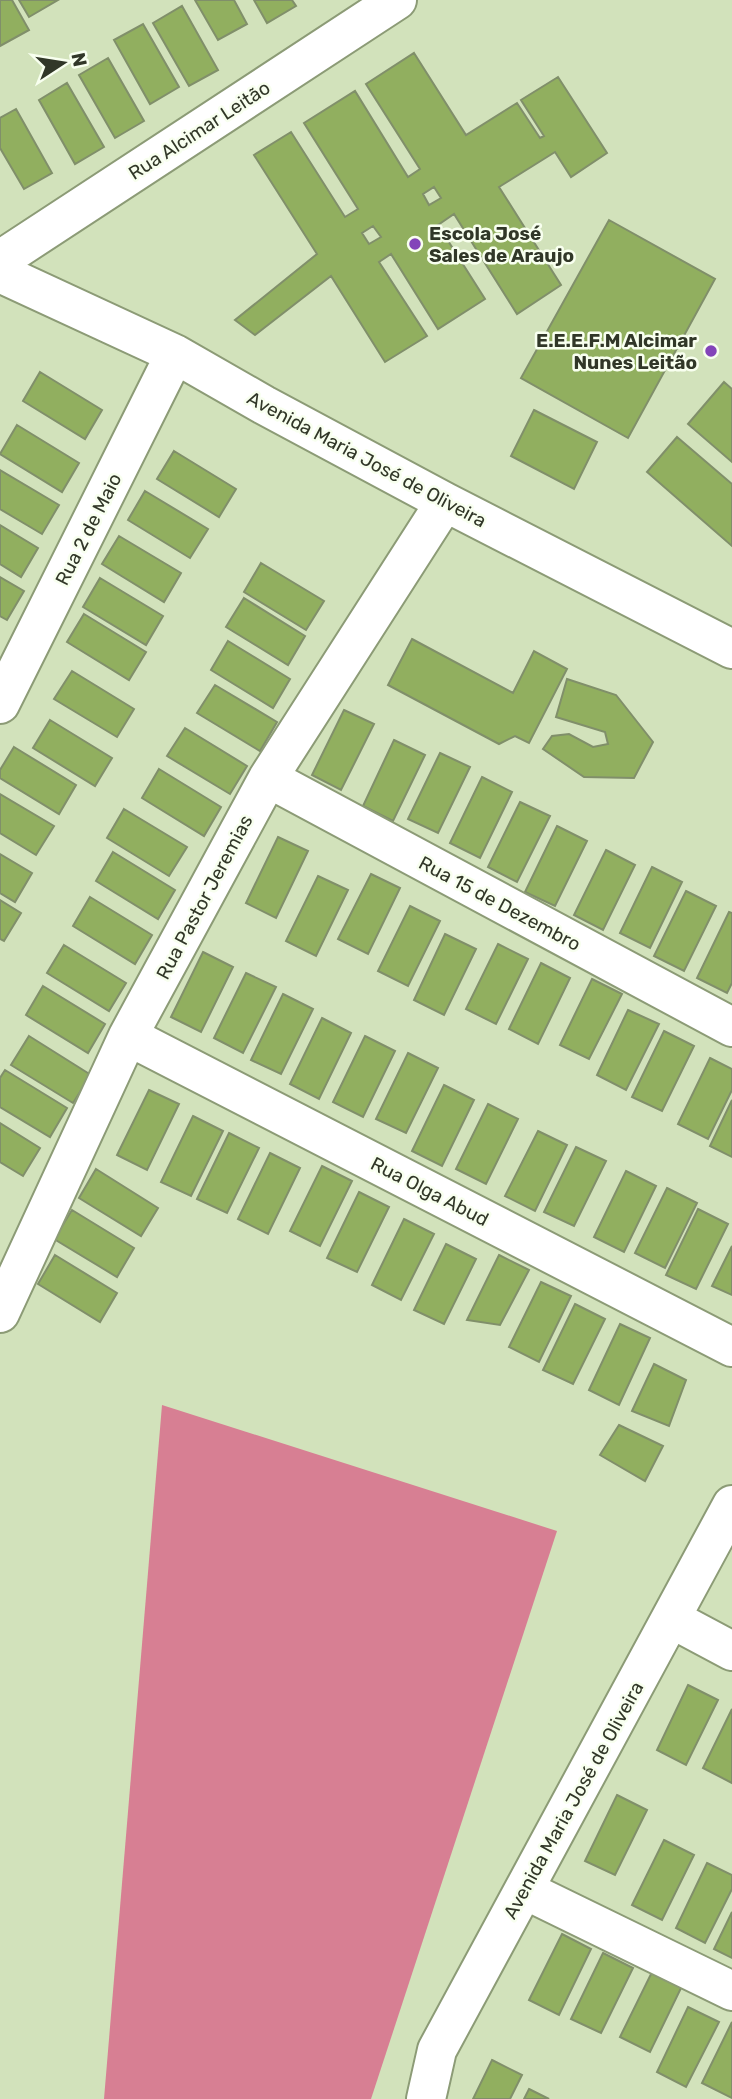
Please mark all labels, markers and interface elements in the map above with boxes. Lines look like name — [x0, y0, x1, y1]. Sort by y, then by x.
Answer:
north arrow — [28, 28, 98, 98]
text: N — [66, 50, 92, 69]
street label: Rua Alcimar Leitão — [124, 76, 274, 185]
place label: Escola José Sales de Araujo — [429, 222, 574, 267]
marker: Escola José Sales de Araujo — [407, 236, 423, 252]
place label: E.E.E.F.M Alcimar Nunes Leitão — [536, 329, 697, 374]
marker: E.E.E.F.M Alcimar Nunes Leitão — [703, 343, 719, 359]
street label: Avenida Maria José de Oliveira — [243, 386, 490, 532]
street label: Rua 2 de Maio — [50, 469, 127, 589]
street label: Rua Pastor Jeremias — [151, 811, 258, 983]
street label: Rua 15 de Dezembro — [415, 851, 585, 956]
street label: Rua Olga Abud — [367, 1152, 493, 1231]
street label: Avenida Maria José de Oliveira — [499, 1678, 648, 1923]

